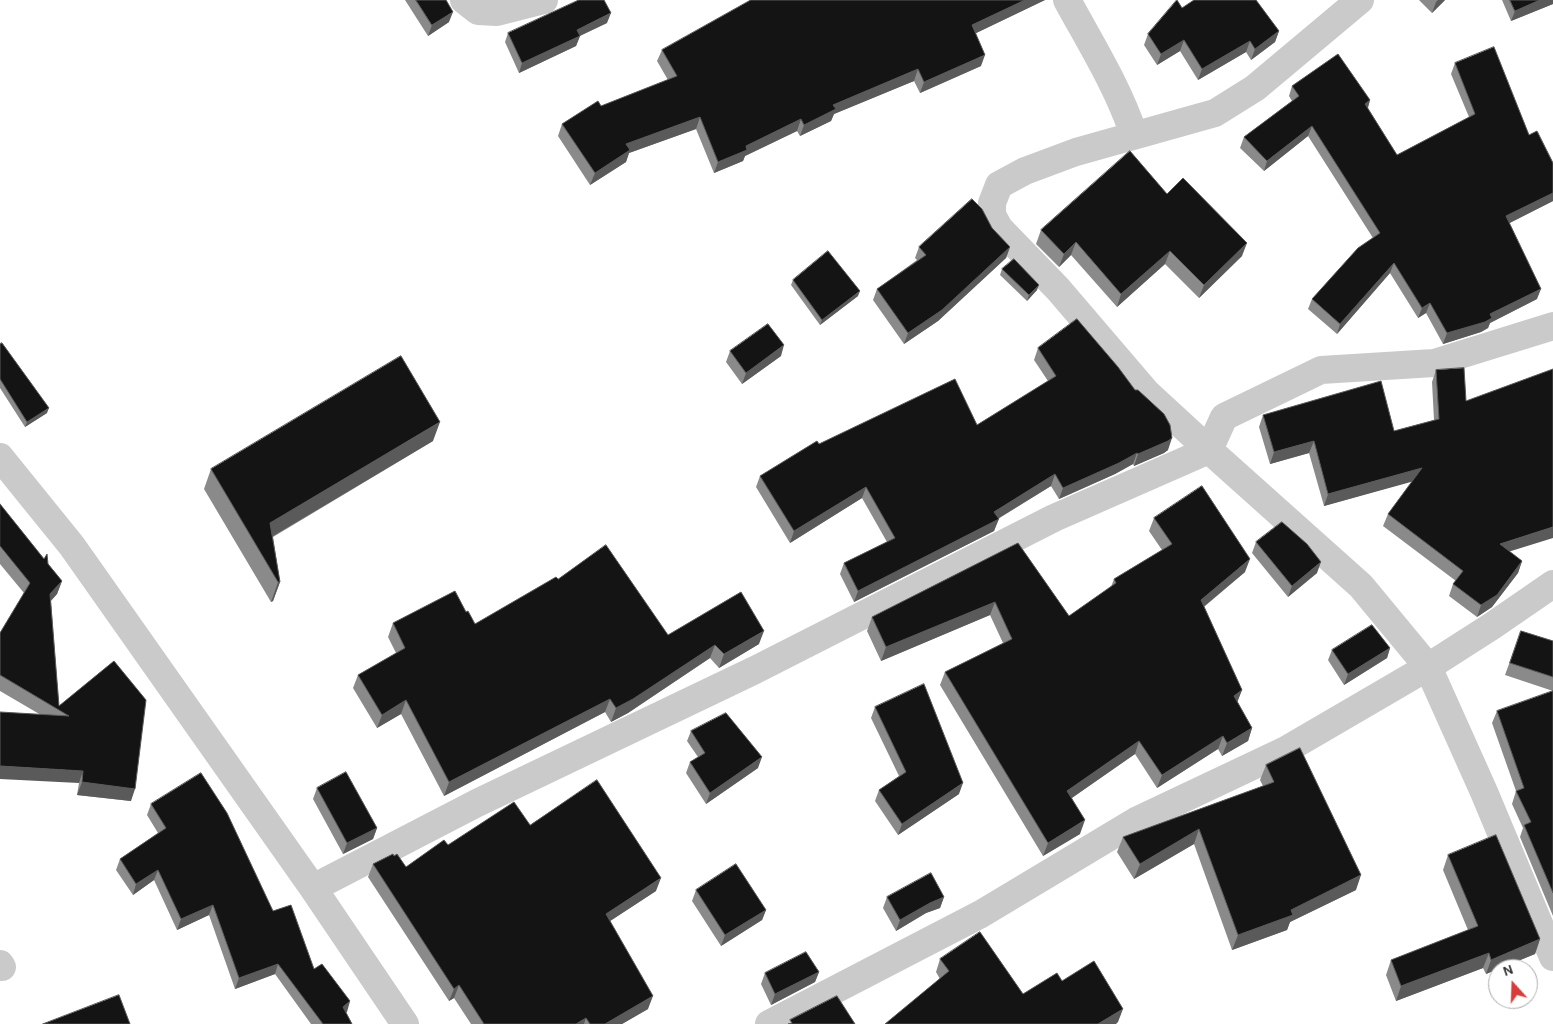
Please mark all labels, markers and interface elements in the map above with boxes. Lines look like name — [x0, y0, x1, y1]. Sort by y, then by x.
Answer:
north arrow — [1488, 959, 1538, 1009]
text: N — [1500, 961, 1516, 980]

